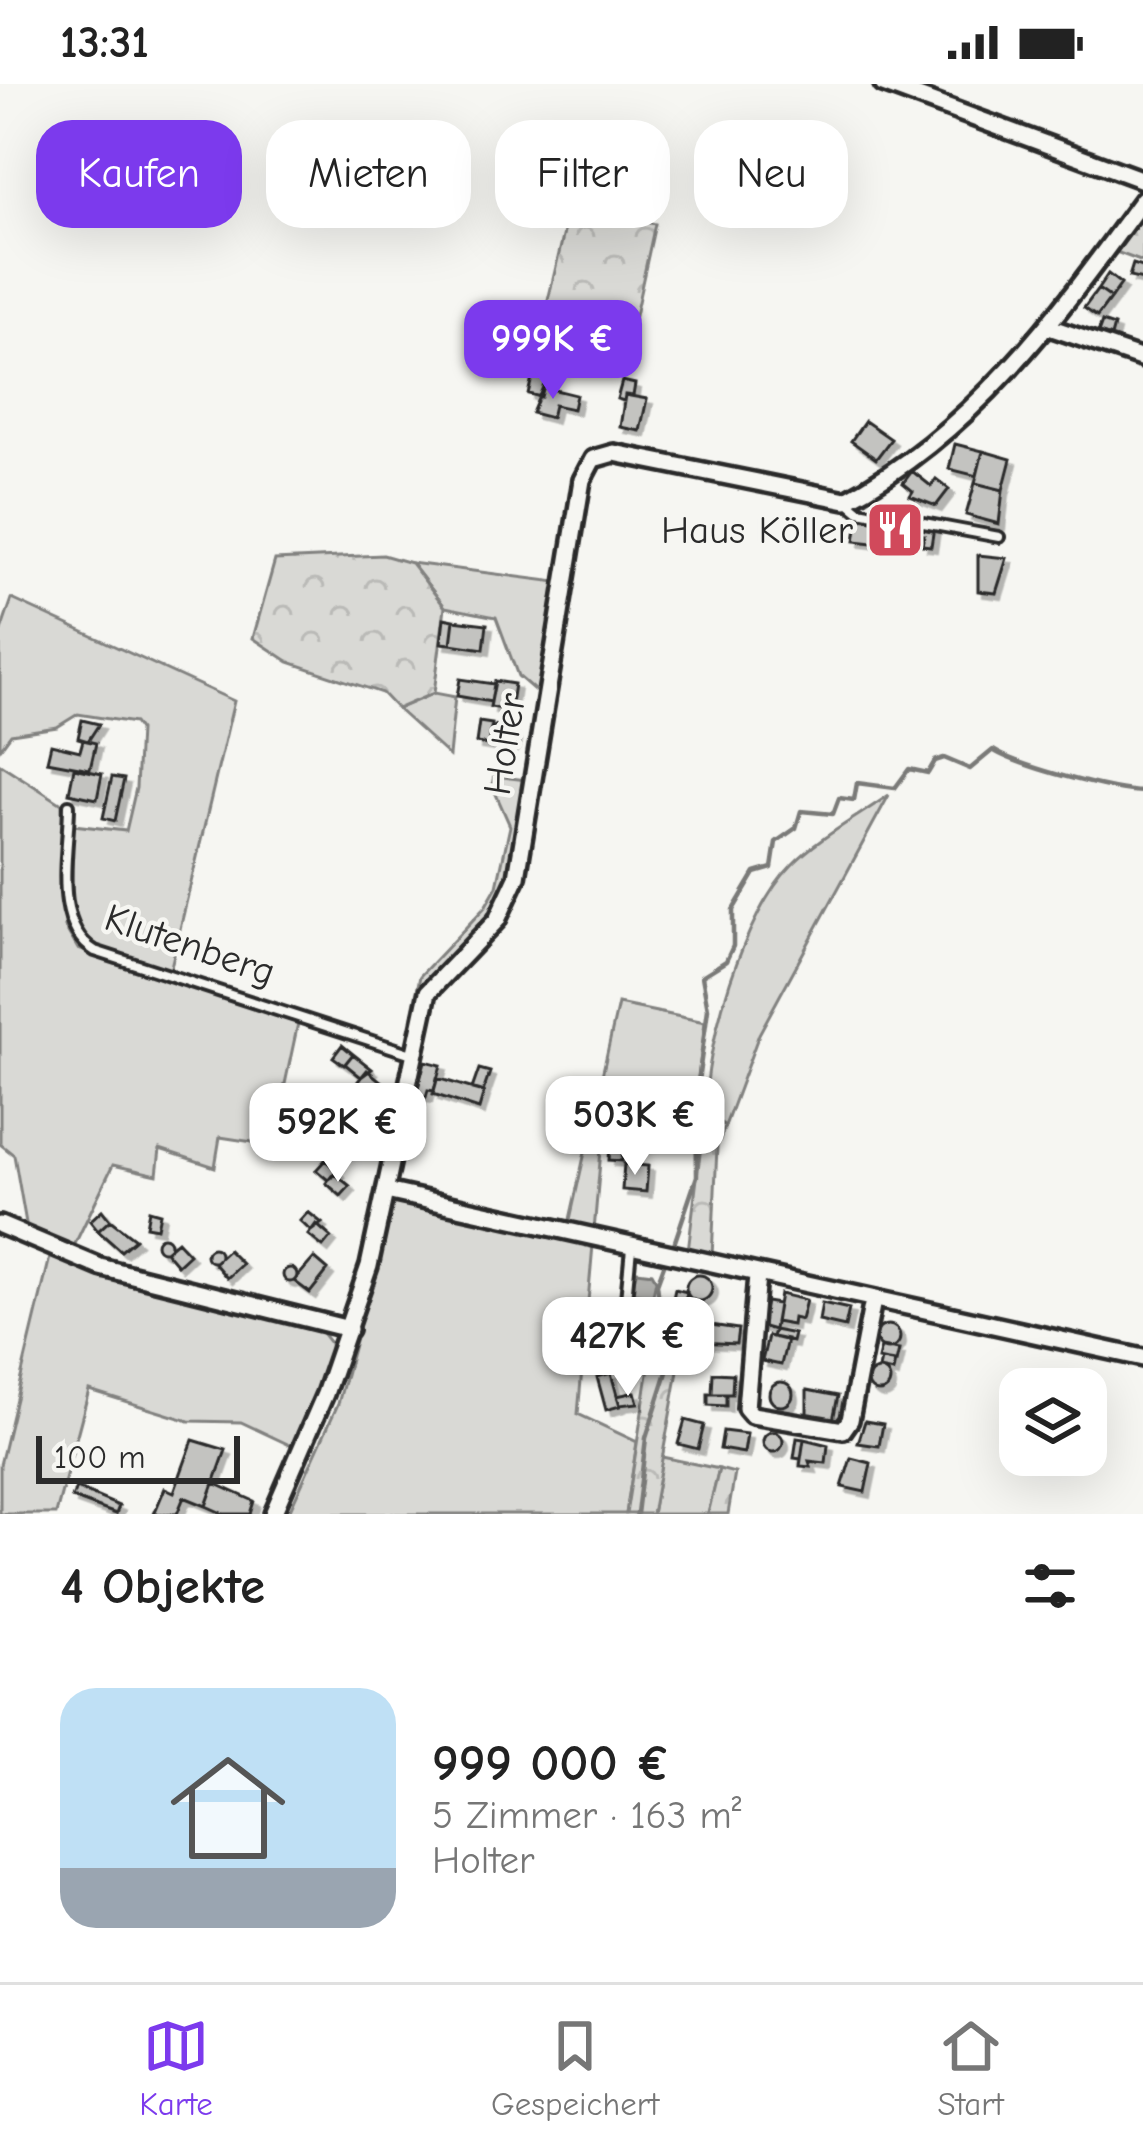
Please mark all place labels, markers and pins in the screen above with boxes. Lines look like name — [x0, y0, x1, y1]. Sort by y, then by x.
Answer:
pin: 999K € — [455, 300, 651, 402]
restaurant icon: Haus Köller — [864, 499, 926, 561]
place label: Haus Köller — [661, 508, 854, 553]
pin: 503K € — [537, 1076, 733, 1178]
pin: 592K € — [240, 1083, 436, 1185]
pin: 427K € — [530, 1297, 726, 1399]

